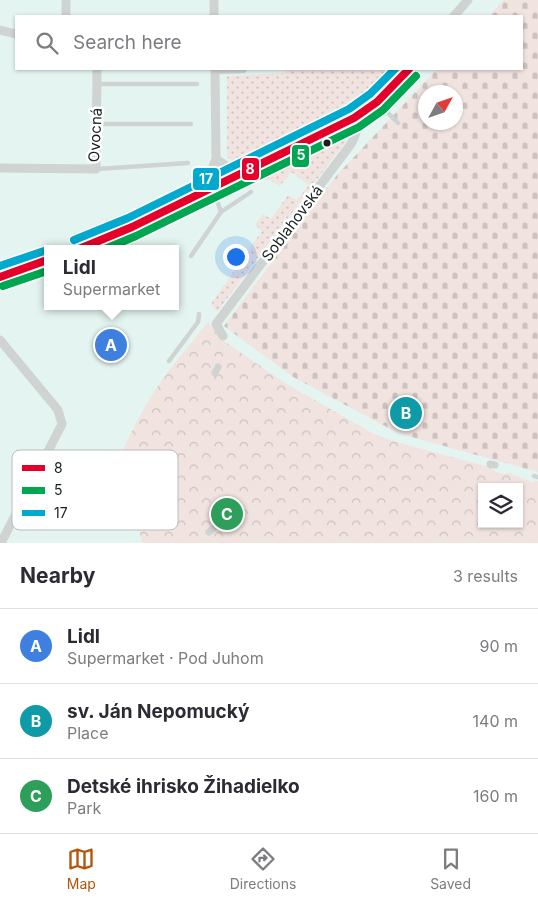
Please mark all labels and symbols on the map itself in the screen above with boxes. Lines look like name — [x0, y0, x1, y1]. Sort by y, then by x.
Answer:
north arrow — [418, 85, 463, 130]
street label: Ovocná — [84, 107, 106, 163]
unlabelled marker — [322, 138, 332, 148]
line badge: 5 — [291, 144, 310, 168]
text: 5 — [297, 146, 306, 163]
line badge: 8 — [241, 157, 260, 181]
text: 8 — [245, 160, 255, 177]
line badge: 17 — [192, 167, 220, 191]
text: 17 — [199, 170, 213, 187]
street label: Soblahovská — [257, 181, 327, 265]
your location — [223, 244, 249, 270]
pin: A — [95, 326, 127, 364]
pin: B — [390, 394, 422, 432]
legend — [12, 450, 178, 530]
text: 8 — [54, 459, 63, 476]
text: 5 — [54, 481, 63, 498]
pin: C — [211, 495, 243, 533]
text: 17 — [54, 504, 68, 521]

